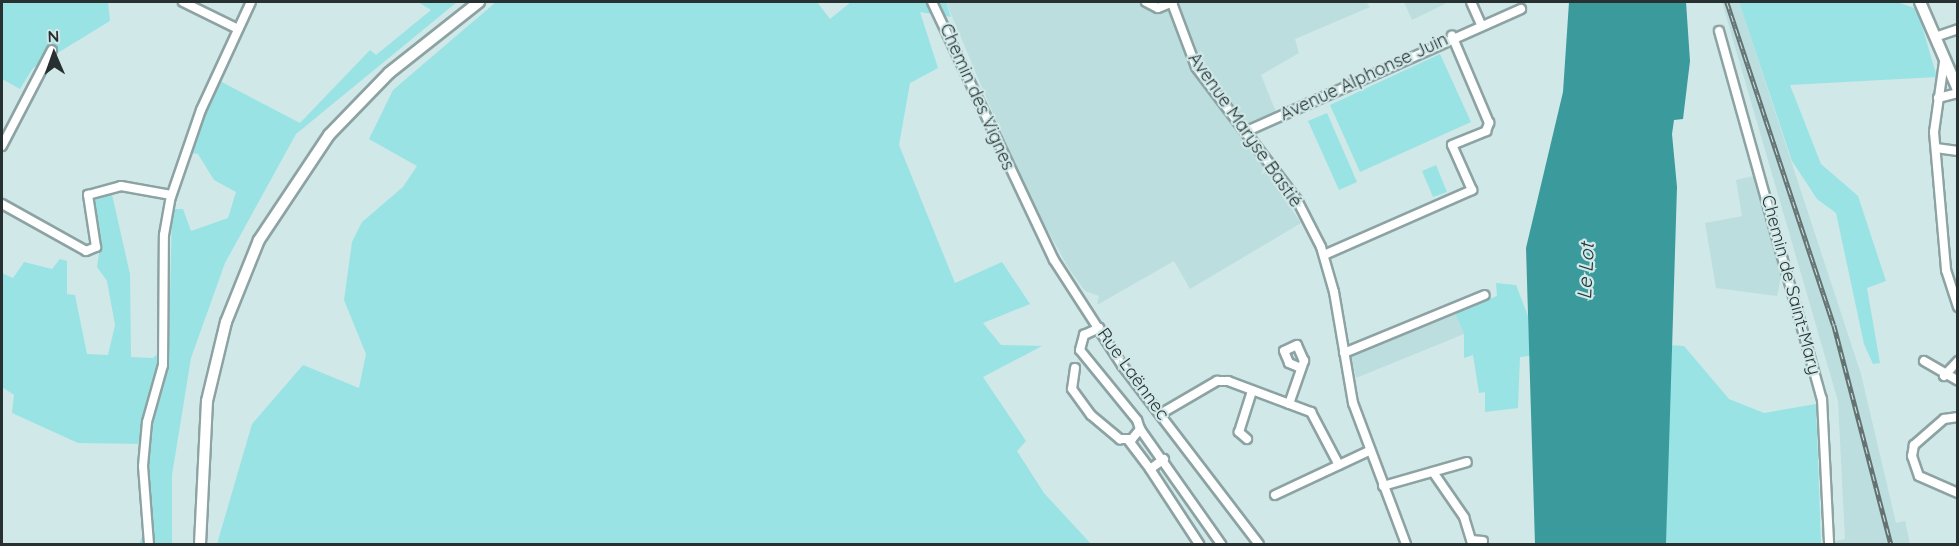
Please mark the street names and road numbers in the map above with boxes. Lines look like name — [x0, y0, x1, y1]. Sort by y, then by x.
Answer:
street label: Chemin des Vignes — [935, 20, 1019, 174]
street label: Avenue Alphonse Juin — [1277, 29, 1451, 125]
street label: Avenue Maryse Bastié — [1183, 48, 1307, 212]
street label: Chemin de Saint-Mary — [1757, 193, 1825, 377]
street label: Rue Laënnec — [1092, 324, 1174, 424]

